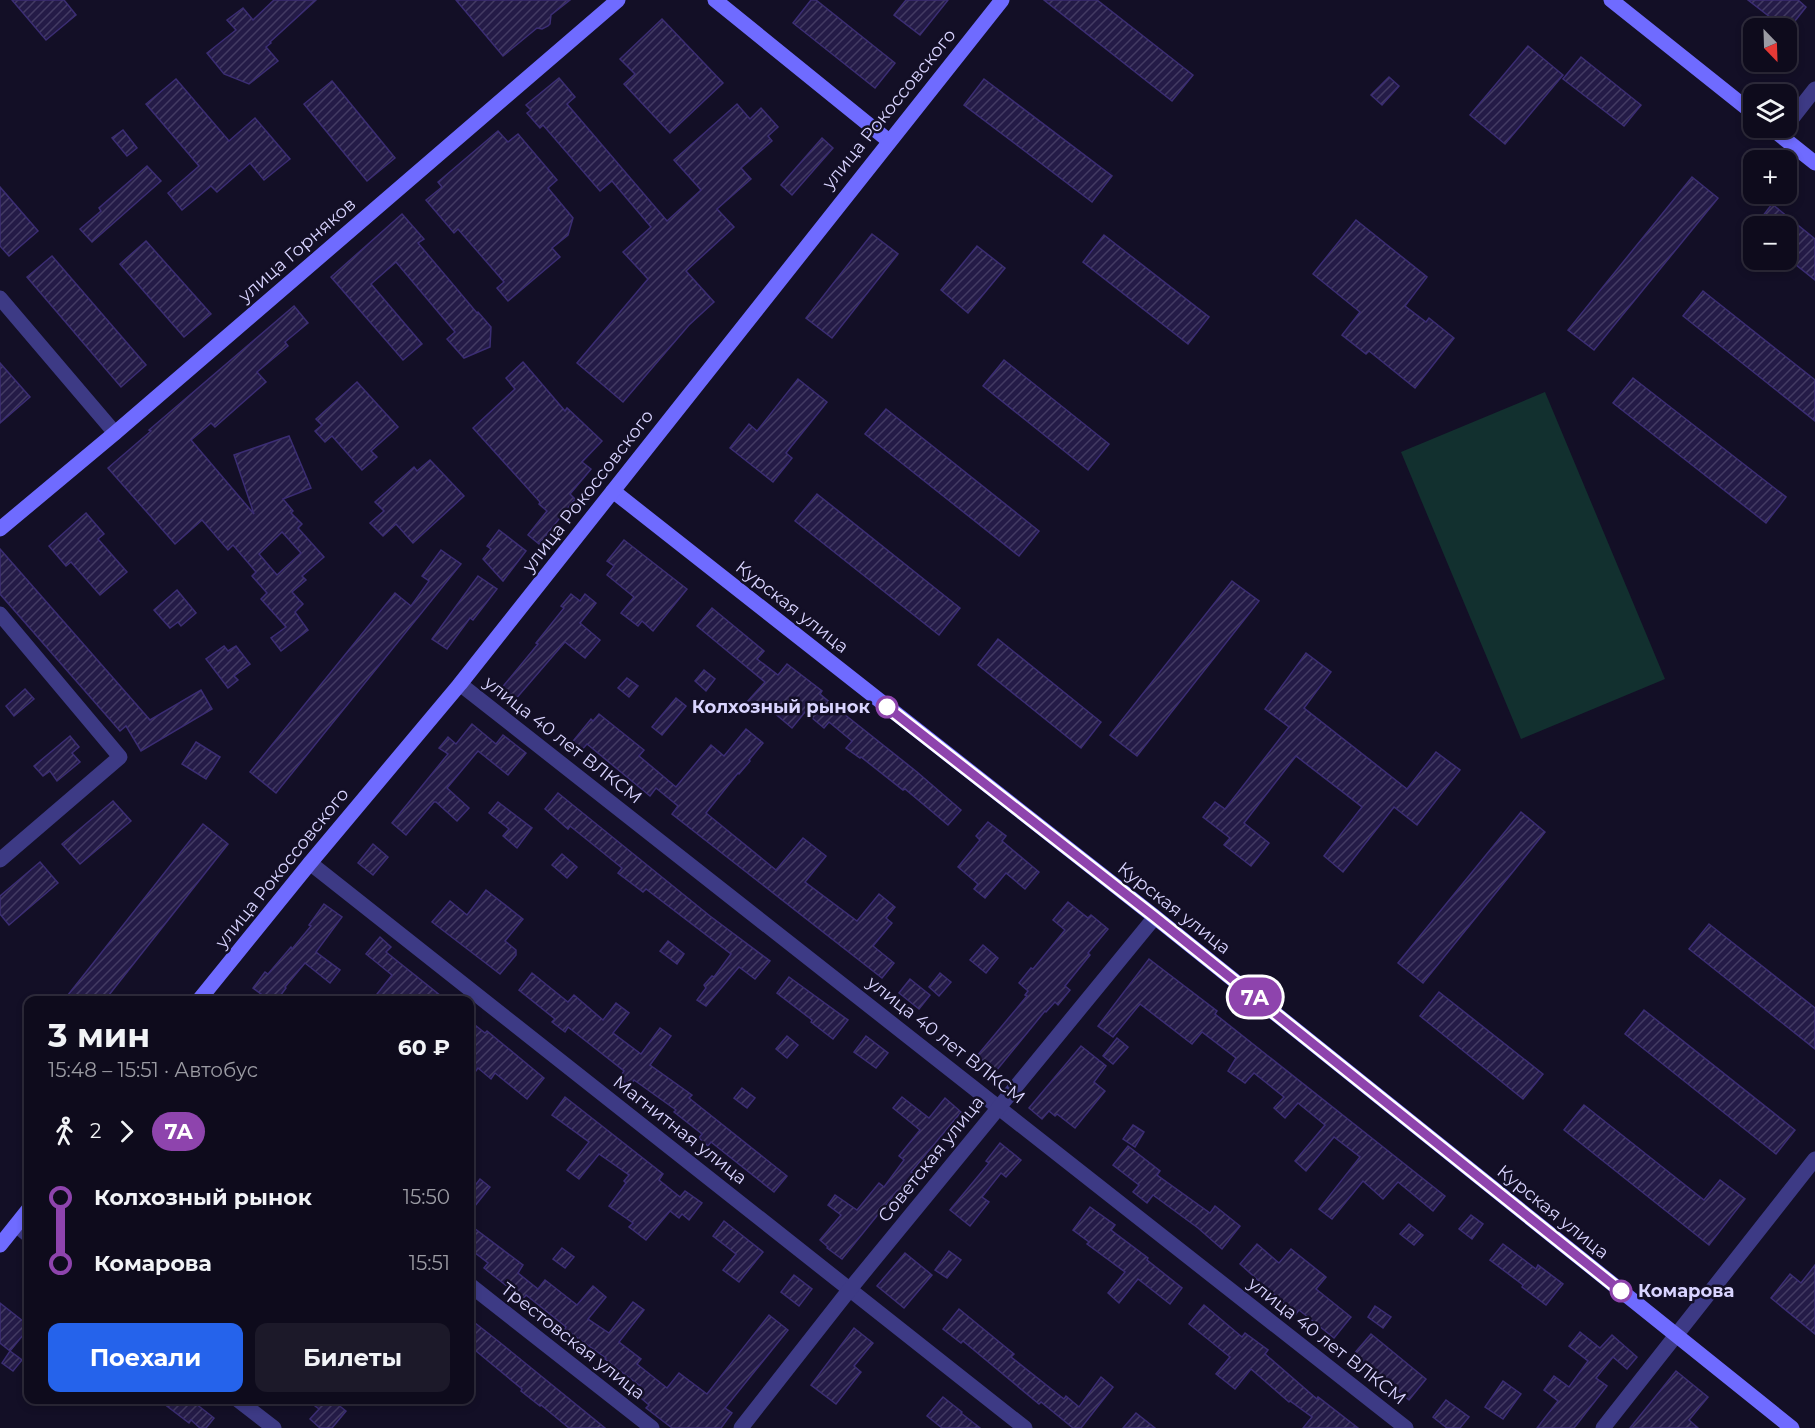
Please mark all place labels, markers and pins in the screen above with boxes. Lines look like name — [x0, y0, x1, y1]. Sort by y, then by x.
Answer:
place label: Колхозный рынок — [692, 696, 870, 718]
marker: Колхозный рынок — [876, 696, 898, 718]
marker: Комарова — [1610, 1280, 1632, 1302]
place label: Комарова — [1638, 1280, 1734, 1302]

